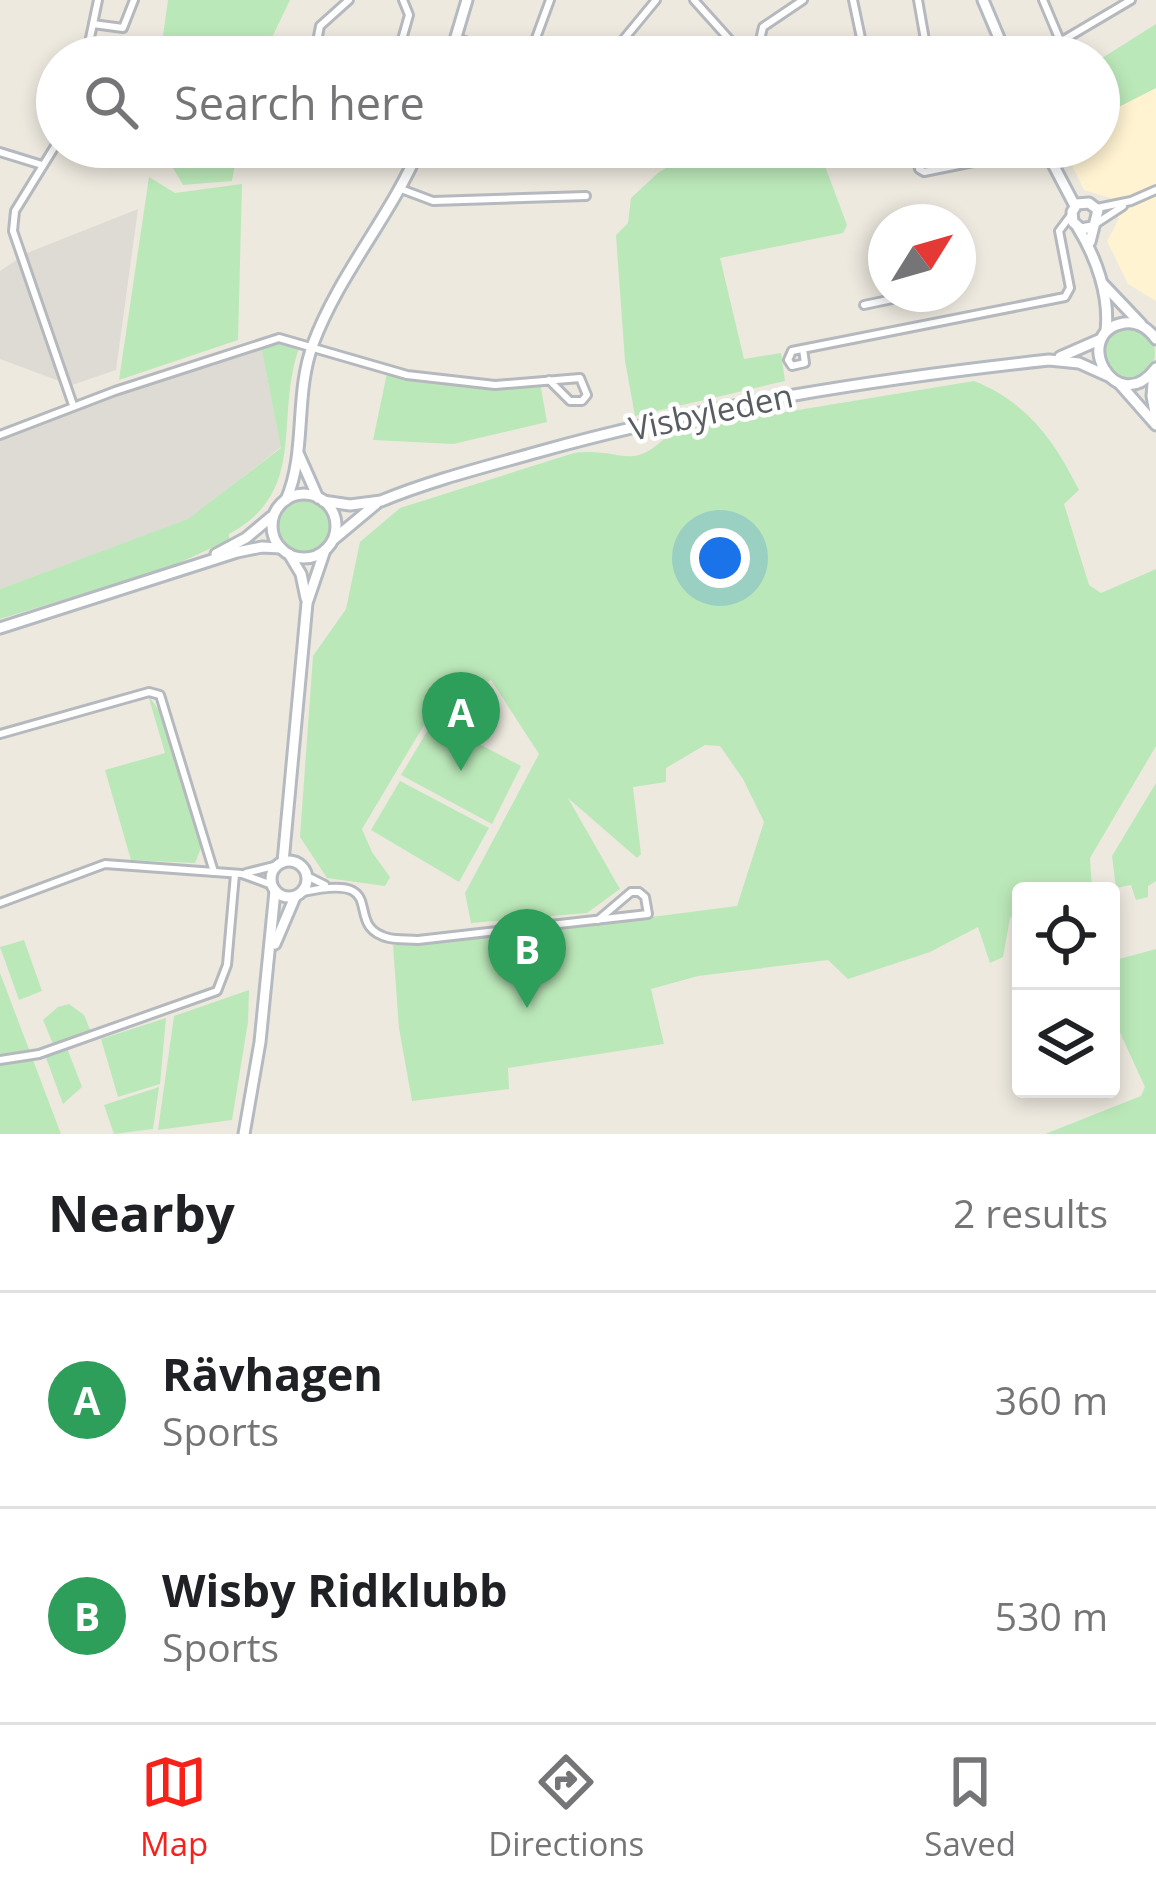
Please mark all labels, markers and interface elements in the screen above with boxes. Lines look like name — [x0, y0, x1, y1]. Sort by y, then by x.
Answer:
search box — [36, 36, 1120, 168]
icon: search — [78, 69, 144, 135]
text: Search here — [174, 72, 425, 133]
north arrow — [868, 204, 976, 312]
street label: Visbyleden — [625, 372, 797, 451]
your location — [690, 528, 750, 588]
pin: A — [422, 672, 500, 771]
map controls — [1012, 882, 1120, 1098]
button: locate — [1012, 882, 1120, 990]
pin: B — [488, 909, 566, 1008]
button: layers — [1012, 990, 1120, 1098]
text: Nearby — [48, 1177, 235, 1247]
text: 2 results — [953, 1186, 1108, 1239]
text: Rävhagen — [162, 1343, 383, 1404]
text: A — [74, 1373, 100, 1426]
text: 360 m — [995, 1373, 1108, 1426]
text: Sports — [162, 1404, 279, 1457]
text: Wisby Ridklubb — [162, 1559, 507, 1620]
text: B — [74, 1589, 100, 1642]
text: 530 m — [995, 1589, 1108, 1642]
text: Sports — [162, 1620, 279, 1673]
tab: Map — [140, 1749, 208, 1866]
tab: Directions — [488, 1749, 644, 1866]
tab: Saved — [924, 1749, 1016, 1866]

